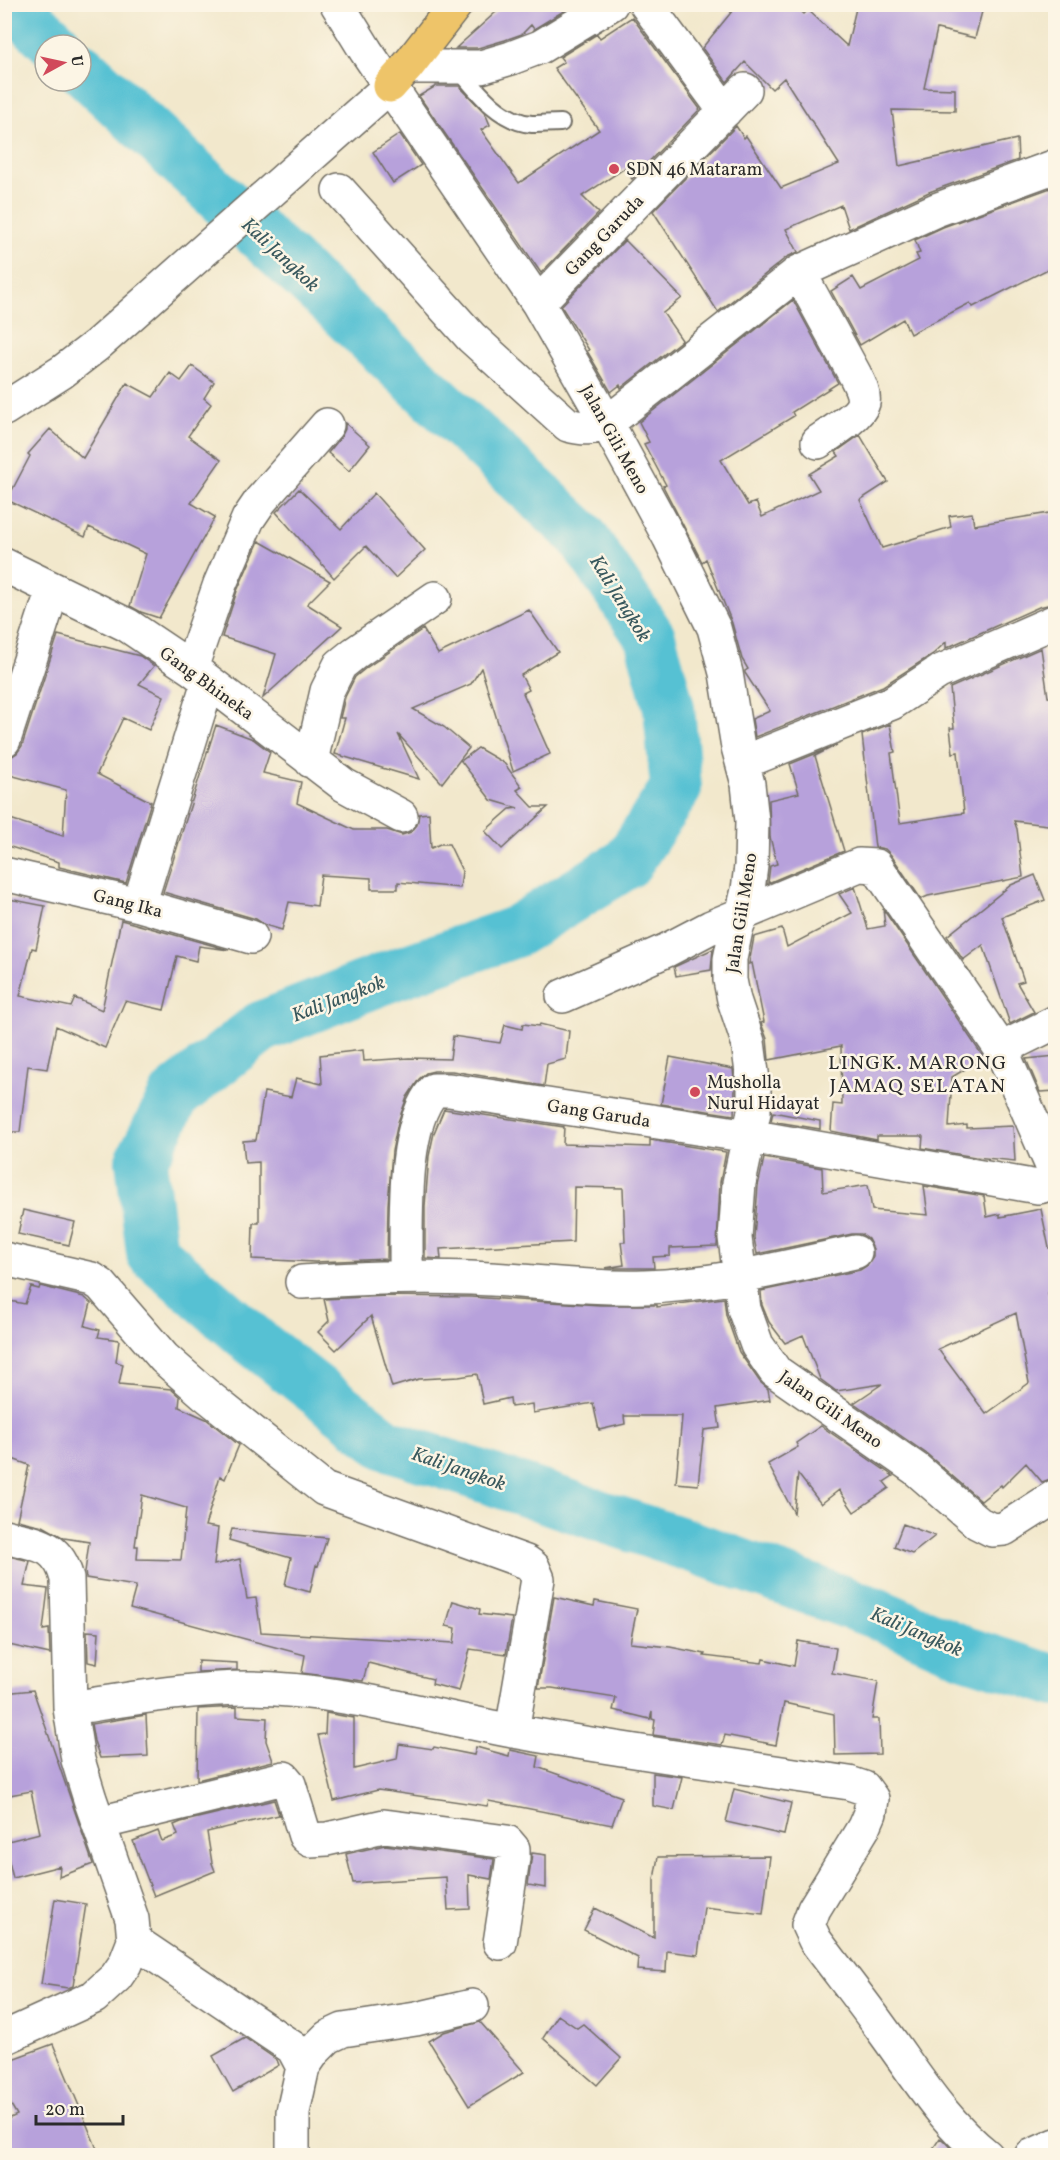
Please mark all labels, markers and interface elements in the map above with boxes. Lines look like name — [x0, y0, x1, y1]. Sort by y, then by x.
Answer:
north arrow — [33, 33, 93, 93]
text: U — [64, 54, 88, 68]
place label: SDN 46 Mataram — [626, 158, 763, 183]
marker: SDN 46 Mataram — [607, 162, 621, 176]
street label: Gang Garuda — [560, 190, 650, 282]
water label: Kali Jangkok — [234, 212, 325, 299]
street label: Jalan Gili Meno — [573, 380, 654, 499]
water label: Kali Jangkok — [582, 550, 657, 648]
street label: Gang Bhineka — [154, 641, 258, 727]
street label: Jalan Gili Meno — [721, 851, 764, 975]
street label: Gang Ika — [90, 884, 165, 925]
water label: Kali Jangkok — [288, 969, 389, 1030]
district label: LINGK. MARONG JAMAQ SELATAN — [828, 1050, 1008, 1101]
place label: Musholla Nurul Hidayat — [707, 1071, 819, 1117]
marker: Musholla Nurul Hidayat — [688, 1085, 702, 1099]
street label: Gang Garuda — [545, 1094, 652, 1135]
street label: Jalan Gili Meno — [773, 1365, 887, 1455]
water label: Kali Jangkok — [408, 1441, 509, 1499]
water label: Kali Jangkok — [866, 1601, 967, 1665]
scale bar — [36, 2088, 123, 2126]
text: 20 m — [45, 2098, 85, 2123]

